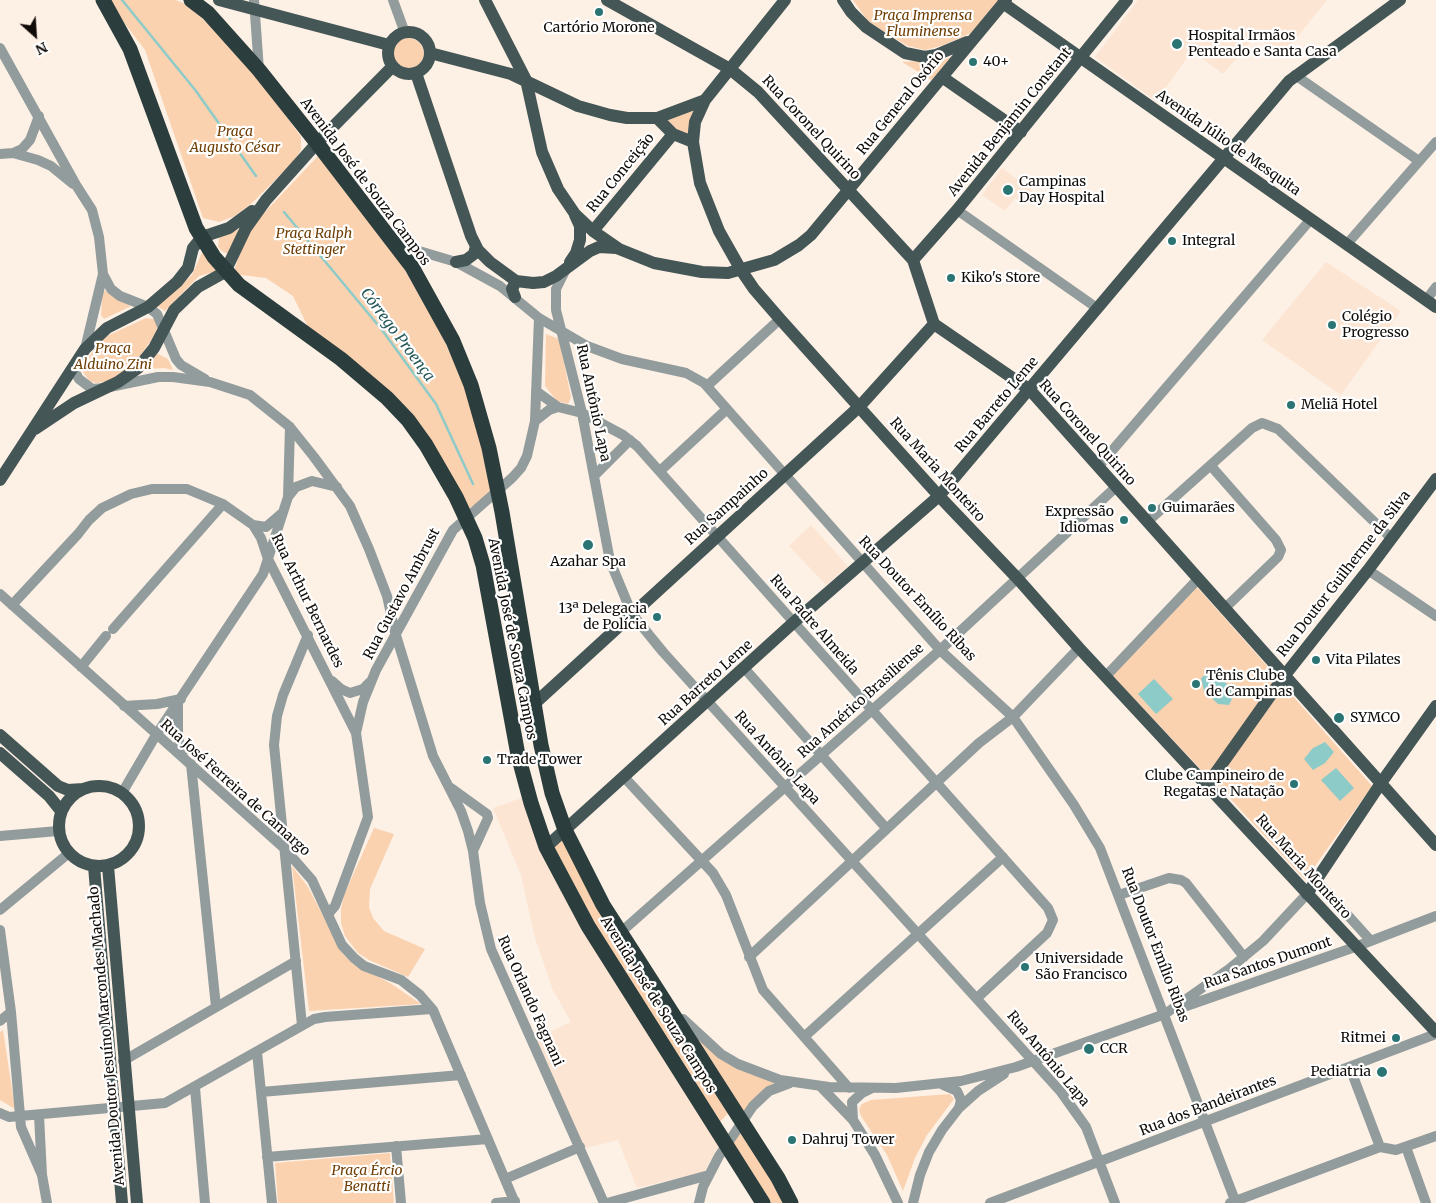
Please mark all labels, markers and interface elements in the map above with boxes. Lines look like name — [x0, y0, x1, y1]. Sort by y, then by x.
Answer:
marker: Cartório Morone — [593, 6, 605, 18]
park label: Praça Imprensa Fluminense — [874, 8, 972, 40]
north arrow — [10, 10, 60, 60]
place label: Cartório Morone — [543, 20, 655, 36]
place label: Hospital Irmãos Penteado e Santa Casa — [1188, 28, 1337, 60]
marker: Hospital Irmãos Penteado e Santa Casa — [1170, 37, 1184, 51]
text: N — [33, 38, 50, 59]
street label: Avenida Benjamin Constant — [945, 44, 1075, 200]
street label: Rua General Osório — [854, 48, 948, 158]
place label: 40+ — [983, 54, 1009, 70]
marker: 40+ — [967, 56, 979, 68]
street label: Rua Coronel Quirino — [758, 72, 864, 184]
street label: Avenida Júlio de Mesquita — [1152, 87, 1304, 199]
street label: Avenida José de Souza Campos — [296, 95, 434, 269]
park label: Praça Augusto César — [190, 124, 280, 156]
street label: Rua Conceição — [584, 130, 658, 216]
place label: Campinas Day Hospital — [1019, 174, 1105, 206]
marker: Campinas Day Hospital — [1001, 183, 1015, 197]
park label: Praça Ralph Stettinger — [276, 226, 352, 258]
place label: Integral — [1182, 233, 1235, 249]
marker: Integral — [1166, 235, 1178, 247]
place label: Kiko's Store — [961, 270, 1040, 286]
marker: Kiko's Store — [945, 272, 957, 284]
water label: Córrego Proença — [356, 285, 438, 385]
place label: Colégio Progresso — [1342, 309, 1409, 342]
marker: Colégio Progresso — [1326, 319, 1338, 331]
park label: Praça Alduino Zini — [74, 341, 152, 374]
street label: Rua Antônio Lapa — [572, 343, 614, 463]
street label: Rua Barreto Leme — [952, 354, 1042, 456]
street label: Rua Coronel Quirino — [1035, 377, 1139, 489]
place label: Meliã Hotel — [1301, 397, 1378, 413]
marker: Meliã Hotel — [1285, 399, 1297, 411]
street label: Rua Maria Monteiro — [886, 414, 988, 526]
street label: Rua Sampainho — [682, 465, 772, 549]
street label: Rua Doutor Guilherme da Silva — [1274, 488, 1414, 660]
place label: Guimarães — [1162, 500, 1235, 516]
marker: Guimarães — [1146, 502, 1158, 514]
place label: Expressão Idiomas — [1045, 504, 1114, 536]
marker: Expressão Idiomas — [1118, 514, 1130, 526]
street label: Rua Gustavo Ambrust — [360, 525, 444, 663]
street label: Rua Arthur Bernardes — [267, 531, 347, 671]
street label: Rua Doutor Emílio Ribas — [855, 533, 979, 665]
street label: Avenida José de Souza Campos — [484, 537, 540, 741]
marker: Azahar Spa — [581, 538, 595, 552]
place label: Azahar Spa — [550, 554, 626, 570]
street label: Rua Padre Almeida — [766, 572, 862, 678]
place label: 13ª Delegacia de Polícia — [559, 601, 647, 634]
marker: 13ª Delegacia de Polícia — [651, 611, 663, 623]
street label: Rua Barreto Leme — [656, 637, 756, 729]
street label: Rua Américo Brasiliense — [795, 640, 927, 762]
place label: Vita Pilates — [1326, 652, 1401, 668]
marker: Vita Pilates — [1310, 654, 1322, 666]
place label: Tênis Clube de Campinas — [1206, 668, 1292, 700]
marker: Tênis Clube de Campinas — [1190, 678, 1202, 690]
street label: Rua Antônio Lapa — [731, 708, 823, 808]
place label: SYMCO — [1350, 710, 1400, 726]
marker: SYMCO — [1332, 711, 1346, 725]
street label: Rua José Ferreira de Camargo — [157, 716, 313, 860]
place label: Trade Tower — [497, 752, 582, 768]
marker: Trade Tower — [481, 754, 493, 766]
place label: Clube Campineiro de Regatas e Natação — [1145, 768, 1284, 800]
marker: Clube Campineiro de Regatas e Natação — [1288, 778, 1300, 790]
street label: Rua Maria Monteiro — [1252, 811, 1354, 923]
street label: Rua Doutor Emílio Ribas — [1118, 865, 1192, 1025]
street label: Avenida Doutor Jesuíno Marcondes Machado — [86, 886, 128, 1186]
street label: Avenida José de Souza Campos — [596, 913, 720, 1097]
street label: Rua Orlando Fagnani — [494, 933, 566, 1069]
street label: Rua Santos Dumont — [1202, 933, 1334, 993]
place label: Universidade São Francisco — [1035, 951, 1127, 984]
marker: Universidade São Francisco — [1019, 961, 1031, 973]
street label: Rua Antônio Lapa — [1003, 1008, 1093, 1110]
place label: Ritmei — [1341, 1030, 1386, 1046]
marker: Ritmei — [1390, 1032, 1402, 1044]
place label: CCR — [1100, 1041, 1128, 1057]
marker: CCR — [1082, 1042, 1096, 1056]
place label: Pediatria — [1310, 1064, 1371, 1080]
marker: Pediatria — [1375, 1065, 1389, 1079]
street label: Rua dos Bandeirantes — [1137, 1072, 1279, 1140]
place label: Dahruj Tower — [802, 1132, 895, 1148]
marker: Dahruj Tower — [786, 1134, 798, 1146]
park label: Praça Ércio Benatti — [332, 1163, 402, 1196]

